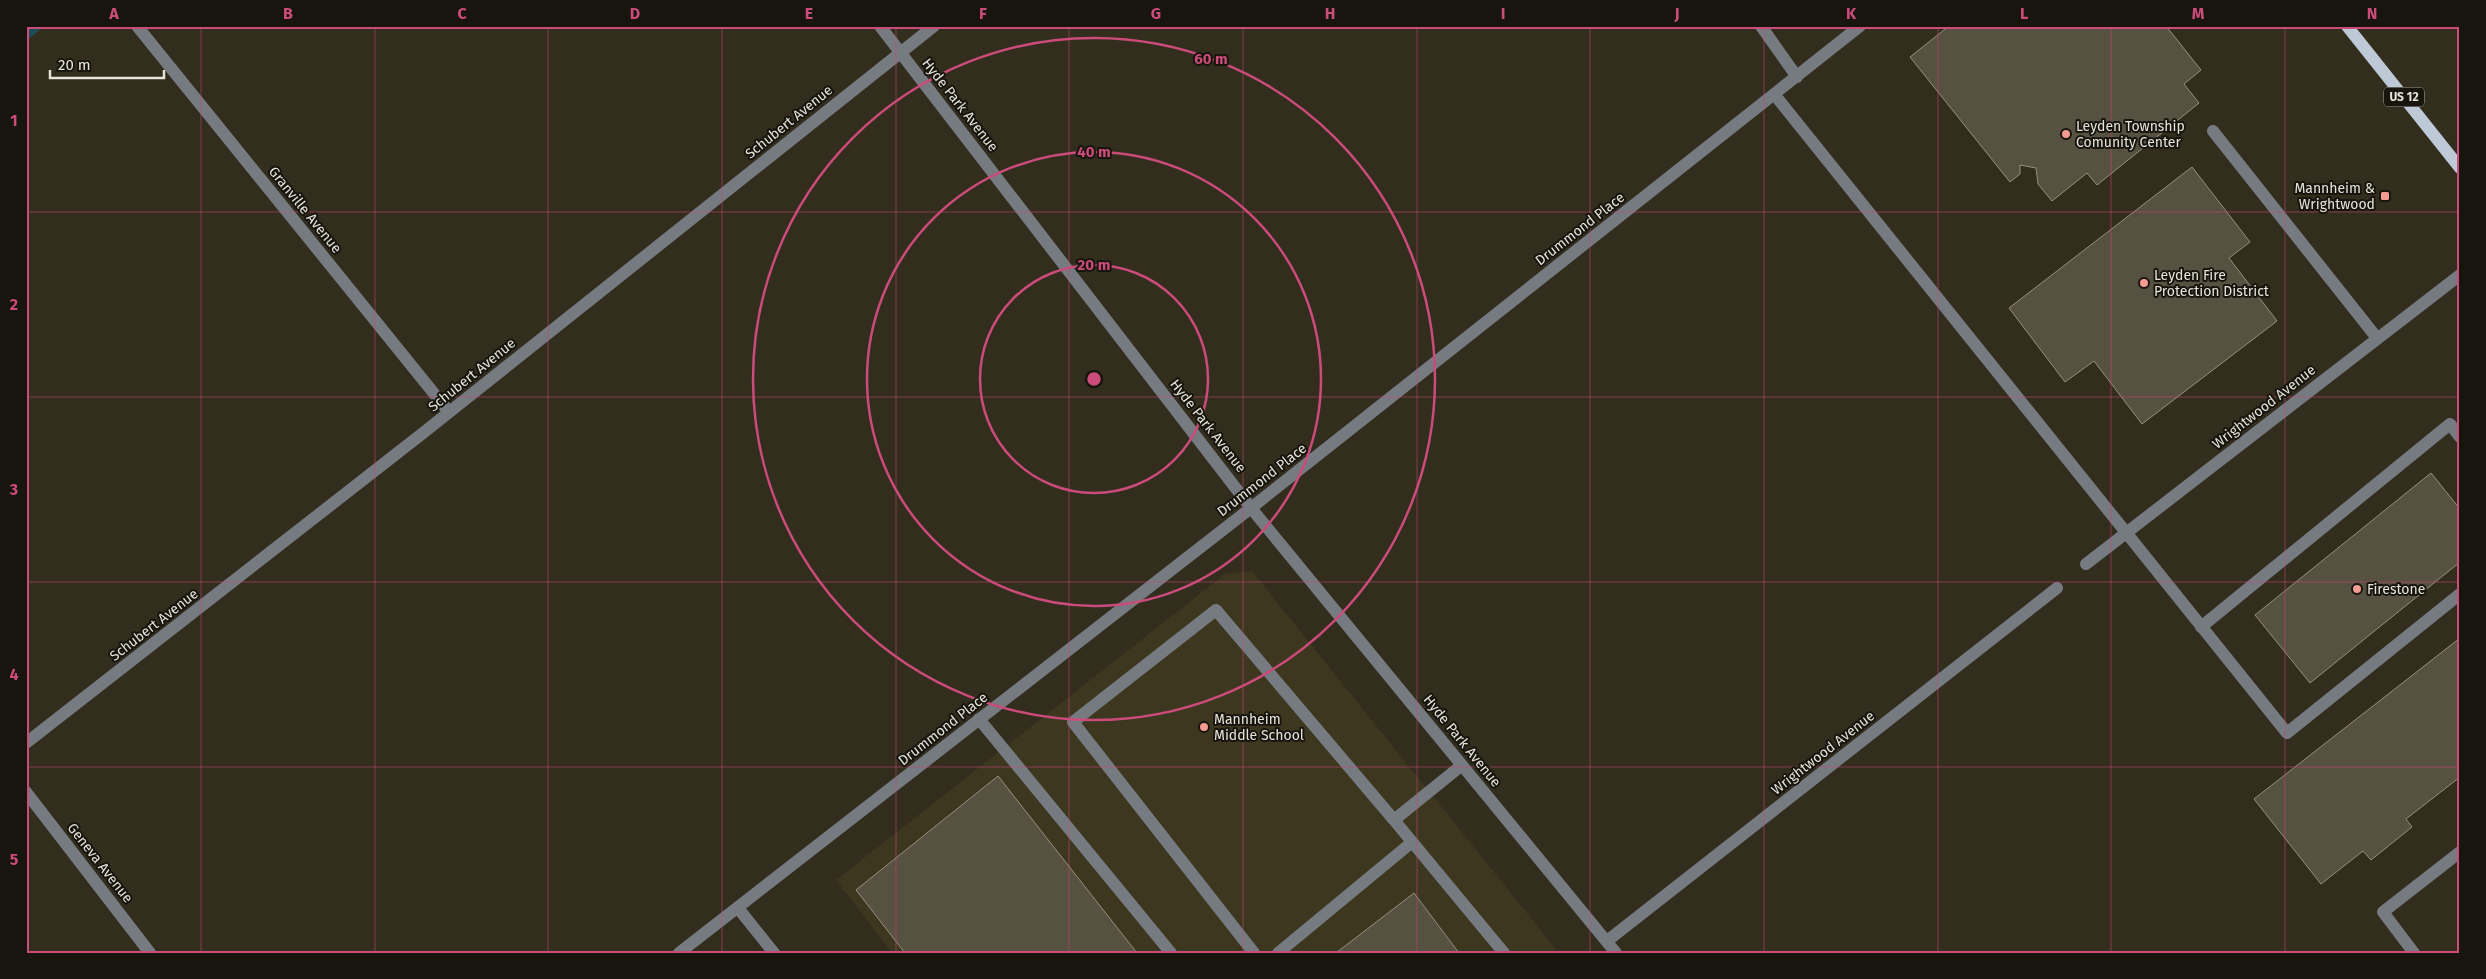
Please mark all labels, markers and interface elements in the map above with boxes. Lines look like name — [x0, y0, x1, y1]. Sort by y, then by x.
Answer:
text: A — [108, 4, 119, 23]
text: B — [283, 4, 293, 23]
text: C — [457, 4, 467, 23]
text: D — [630, 4, 640, 23]
text: E — [805, 4, 813, 23]
text: F — [979, 4, 987, 23]
text: G — [1151, 4, 1161, 23]
text: H — [1325, 4, 1335, 23]
text: I — [1501, 4, 1505, 23]
text: J — [1673, 4, 1680, 23]
text: K — [1846, 4, 1857, 23]
text: L — [2020, 4, 2028, 23]
text: M — [2192, 4, 2205, 23]
text: N — [2367, 4, 2377, 23]
scale bar — [50, 48, 164, 80]
text: 60 m — [1194, 50, 1228, 68]
street label: Hyde Park Avenue — [918, 55, 1002, 155]
text: 20 m — [58, 56, 91, 74]
street label: Schubert Avenue — [742, 82, 836, 162]
road number: US 12 — [2384, 88, 2424, 106]
text: 1 — [10, 111, 18, 130]
place label: Leyden Township Comunity Center — [2076, 118, 2185, 151]
marker: Leyden Township Comunity Center — [2060, 128, 2072, 140]
text: 40 m — [1077, 143, 1111, 161]
street label: Granville Avenue — [265, 163, 345, 257]
place label: Mannheim & Wrightwood — [2294, 180, 2375, 213]
street label: Drummond Place — [1532, 189, 1628, 269]
marker: Mannheim & Wrightwood — [2379, 190, 2391, 202]
text: 20 m — [1078, 256, 1110, 274]
place label: Leyden Fire Protection District — [2154, 267, 2270, 300]
marker: Leyden Fire Protection District — [2138, 277, 2150, 289]
text: 2 — [10, 295, 18, 314]
street label: Schubert Avenue — [425, 335, 519, 415]
street label: Wrightwood Avenue — [2209, 361, 2319, 453]
centre of rings — [1085, 370, 1103, 388]
street label: Hyde Park Avenue — [1166, 376, 1250, 476]
street label: Drummond Place — [1214, 440, 1310, 520]
text: 3 — [9, 480, 18, 499]
place label: Firestone — [2367, 581, 2425, 598]
marker: Firestone — [2351, 583, 2363, 595]
street label: Schubert Avenue — [107, 585, 201, 665]
text: 4 — [9, 665, 19, 684]
street label: Drummond Place — [895, 689, 991, 769]
street label: Hyde Park Avenue — [1420, 691, 1504, 791]
street label: Wrightwood Avenue — [1768, 707, 1878, 799]
place label: Mannheim Middle School — [1214, 711, 1304, 744]
marker: Mannheim Middle School — [1198, 721, 1210, 733]
street label: Geneva Avenue — [64, 820, 136, 906]
text: 5 — [10, 850, 19, 869]

